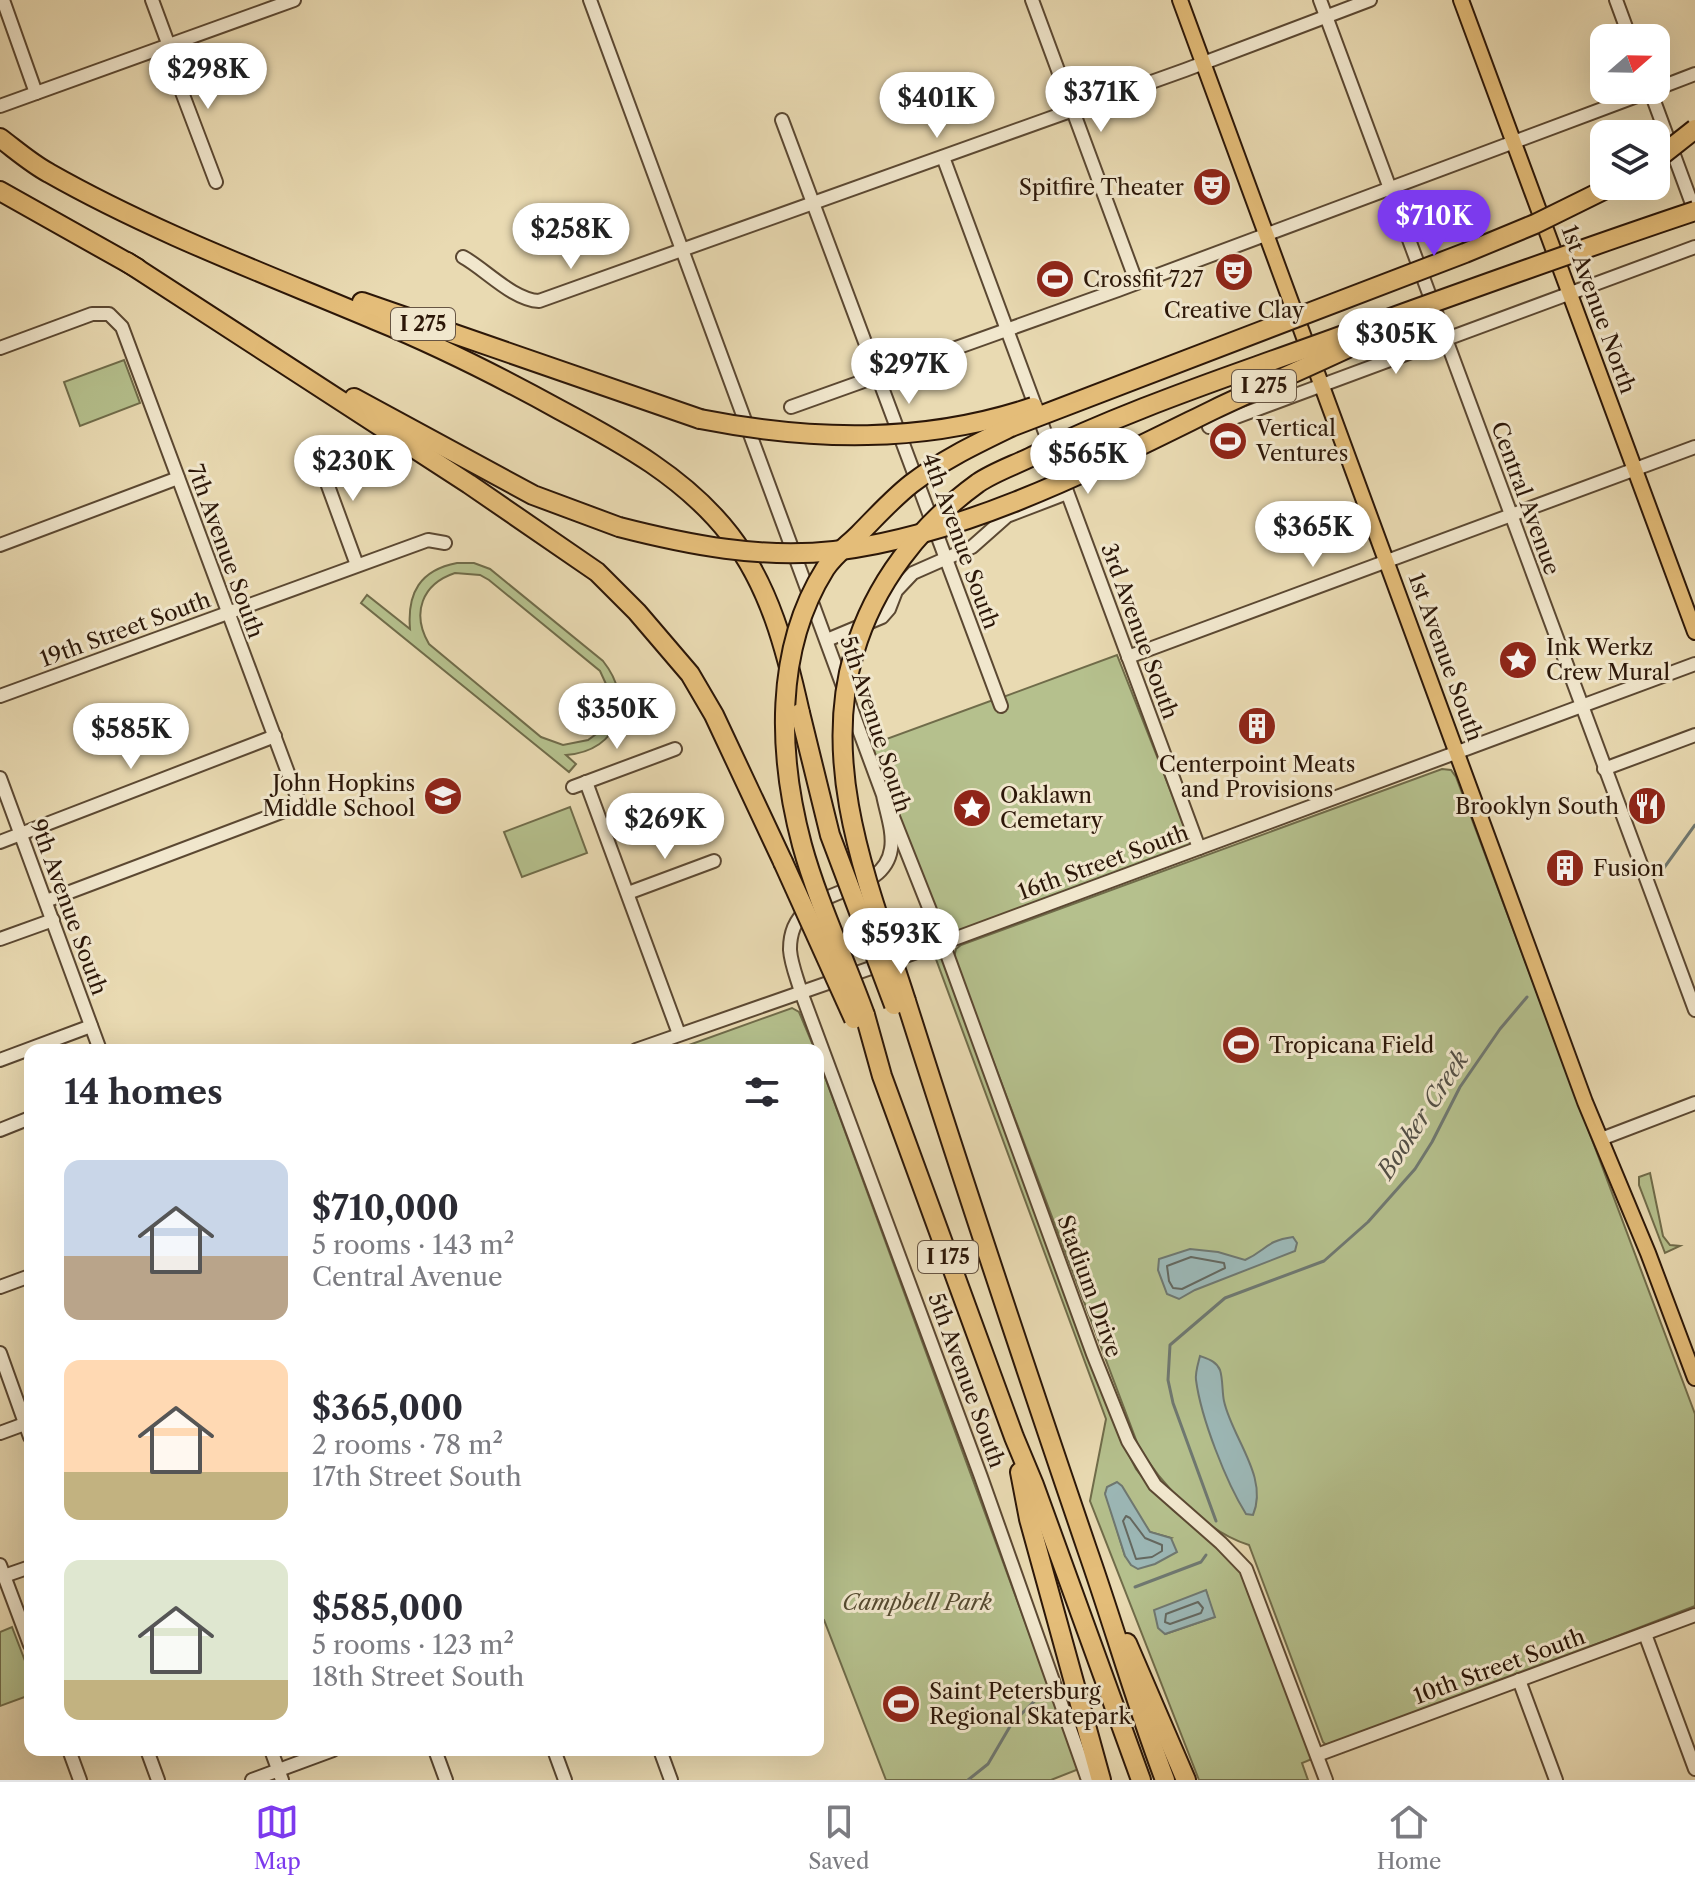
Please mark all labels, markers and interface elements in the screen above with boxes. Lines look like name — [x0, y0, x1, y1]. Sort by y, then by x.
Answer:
north arrow — [1590, 24, 1670, 104]
map controls — [1590, 24, 1670, 200]
pin: $298K — [152, 43, 264, 111]
text: $298K — [167, 53, 249, 85]
pin: $371K — [1045, 66, 1157, 134]
pin: $401K — [881, 72, 993, 140]
text: $371K — [1063, 76, 1139, 108]
text: $401K — [898, 82, 976, 114]
button: layers — [1590, 120, 1670, 200]
theatre icon: Spitfire Theater — [1191, 166, 1233, 208]
place label: Spitfire Theater — [1019, 174, 1184, 201]
pin: $710K — [1378, 190, 1490, 258]
text: $710K — [1396, 200, 1472, 232]
pin: $258K — [515, 203, 627, 271]
text: $258K — [530, 213, 612, 245]
street label: 1st Avenue North — [1556, 221, 1642, 397]
theatre icon: Creative Clay — [1213, 251, 1255, 293]
sports icon: Crossfit 727 — [1034, 258, 1076, 300]
place label: Crossfit 727 — [1083, 266, 1204, 293]
place label: Creative Clay — [1164, 297, 1305, 324]
road number: I 275 — [391, 308, 455, 340]
pin: $305K — [1340, 308, 1452, 376]
text: $305K — [1356, 318, 1436, 350]
pin: $297K — [853, 338, 965, 406]
text: $297K — [869, 348, 949, 380]
road number: I 275 — [1232, 370, 1296, 402]
place label: Vertical Ventures — [1255, 415, 1348, 467]
street label: Central Avenue — [1485, 418, 1566, 579]
sports icon: Vertical Ventures — [1207, 420, 1249, 462]
pin: $565K — [1032, 428, 1144, 496]
pin: $230K — [297, 435, 409, 503]
text: $565K — [1048, 438, 1128, 470]
text: $230K — [312, 445, 394, 477]
street label: 4th Avenue South — [916, 450, 1005, 633]
street label: 7th Avenue South — [182, 460, 270, 642]
pin: $365K — [1257, 501, 1369, 569]
text: $365K — [1273, 511, 1353, 543]
street label: 3rd Avenue South — [1095, 539, 1184, 723]
street label: 1st Avenue South — [1403, 569, 1489, 745]
street label: 19th Street South — [36, 586, 214, 673]
street label: 5th Avenue South — [834, 632, 917, 816]
place label: Ink Werkz Crew Mural — [1546, 634, 1670, 686]
place icon: Ink Werkz Crew Mural — [1497, 639, 1539, 681]
pin: $350K — [561, 683, 673, 751]
text: $350K — [577, 693, 657, 725]
pin: $585K — [75, 703, 187, 771]
building icon: Centerpoint Meats and Provisions — [1236, 705, 1278, 747]
text: $585K — [91, 713, 171, 745]
place label: Centerpoint Meats and Provisions — [1159, 751, 1355, 803]
place label: John Hopkins Middle School — [263, 770, 415, 822]
school or university icon: John Hopkins Middle School — [422, 775, 464, 817]
place label: Oaklawn Cemetary — [1000, 782, 1104, 834]
restaurant icon: Brooklyn South — [1626, 785, 1668, 827]
place icon: Oaklawn Cemetary — [951, 787, 993, 829]
pin: $269K — [609, 793, 721, 861]
place label: Brooklyn South — [1455, 793, 1619, 820]
text: $269K — [624, 803, 706, 835]
street label: 9th Avenue South — [24, 816, 113, 999]
street label: 16th Street South — [1014, 819, 1192, 906]
building icon: Fusion — [1544, 847, 1586, 889]
place label: Fusion — [1593, 855, 1665, 882]
pin: $593K — [845, 908, 957, 976]
text: $593K — [861, 918, 941, 950]
sports icon: Tropicana Field — [1220, 1024, 1262, 1066]
place label: Tropicana Field — [1269, 1032, 1434, 1059]
water label: Booker Creek — [1370, 1045, 1475, 1186]
icon: filters — [740, 1070, 784, 1114]
text: 14 homes — [64, 1071, 223, 1113]
text: $710,000 — [312, 1187, 459, 1229]
icon: home — [128, 1192, 224, 1288]
street label: Stadium Drive — [1051, 1211, 1128, 1361]
text: 5 rooms · 143 m² — [312, 1229, 514, 1261]
road number: I 175 — [918, 1241, 978, 1273]
text: Central Avenue — [312, 1261, 503, 1293]
street label: 5th Avenue South — [922, 1289, 1011, 1472]
text: $365,000 — [312, 1387, 463, 1429]
icon: home — [128, 1392, 224, 1488]
text: 2 rooms · 78 m² — [312, 1429, 503, 1461]
text: 17th Street South — [312, 1461, 522, 1493]
text: $585,000 — [312, 1587, 463, 1629]
park label: Campbell Park — [842, 1589, 992, 1616]
icon: home — [128, 1592, 224, 1688]
street label: 10th Street South — [1410, 1623, 1589, 1710]
text: 5 rooms · 123 m² — [312, 1629, 514, 1661]
text: 18th Street South — [312, 1661, 524, 1693]
place label: Saint Petersburg Regional Skatepark — [929, 1678, 1132, 1730]
sports icon: Saint Petersburg Regional Skatepark — [880, 1683, 922, 1725]
tab: Map — [254, 1800, 301, 1875]
tab: Saved — [808, 1800, 869, 1875]
tab: Home — [1377, 1800, 1441, 1875]

